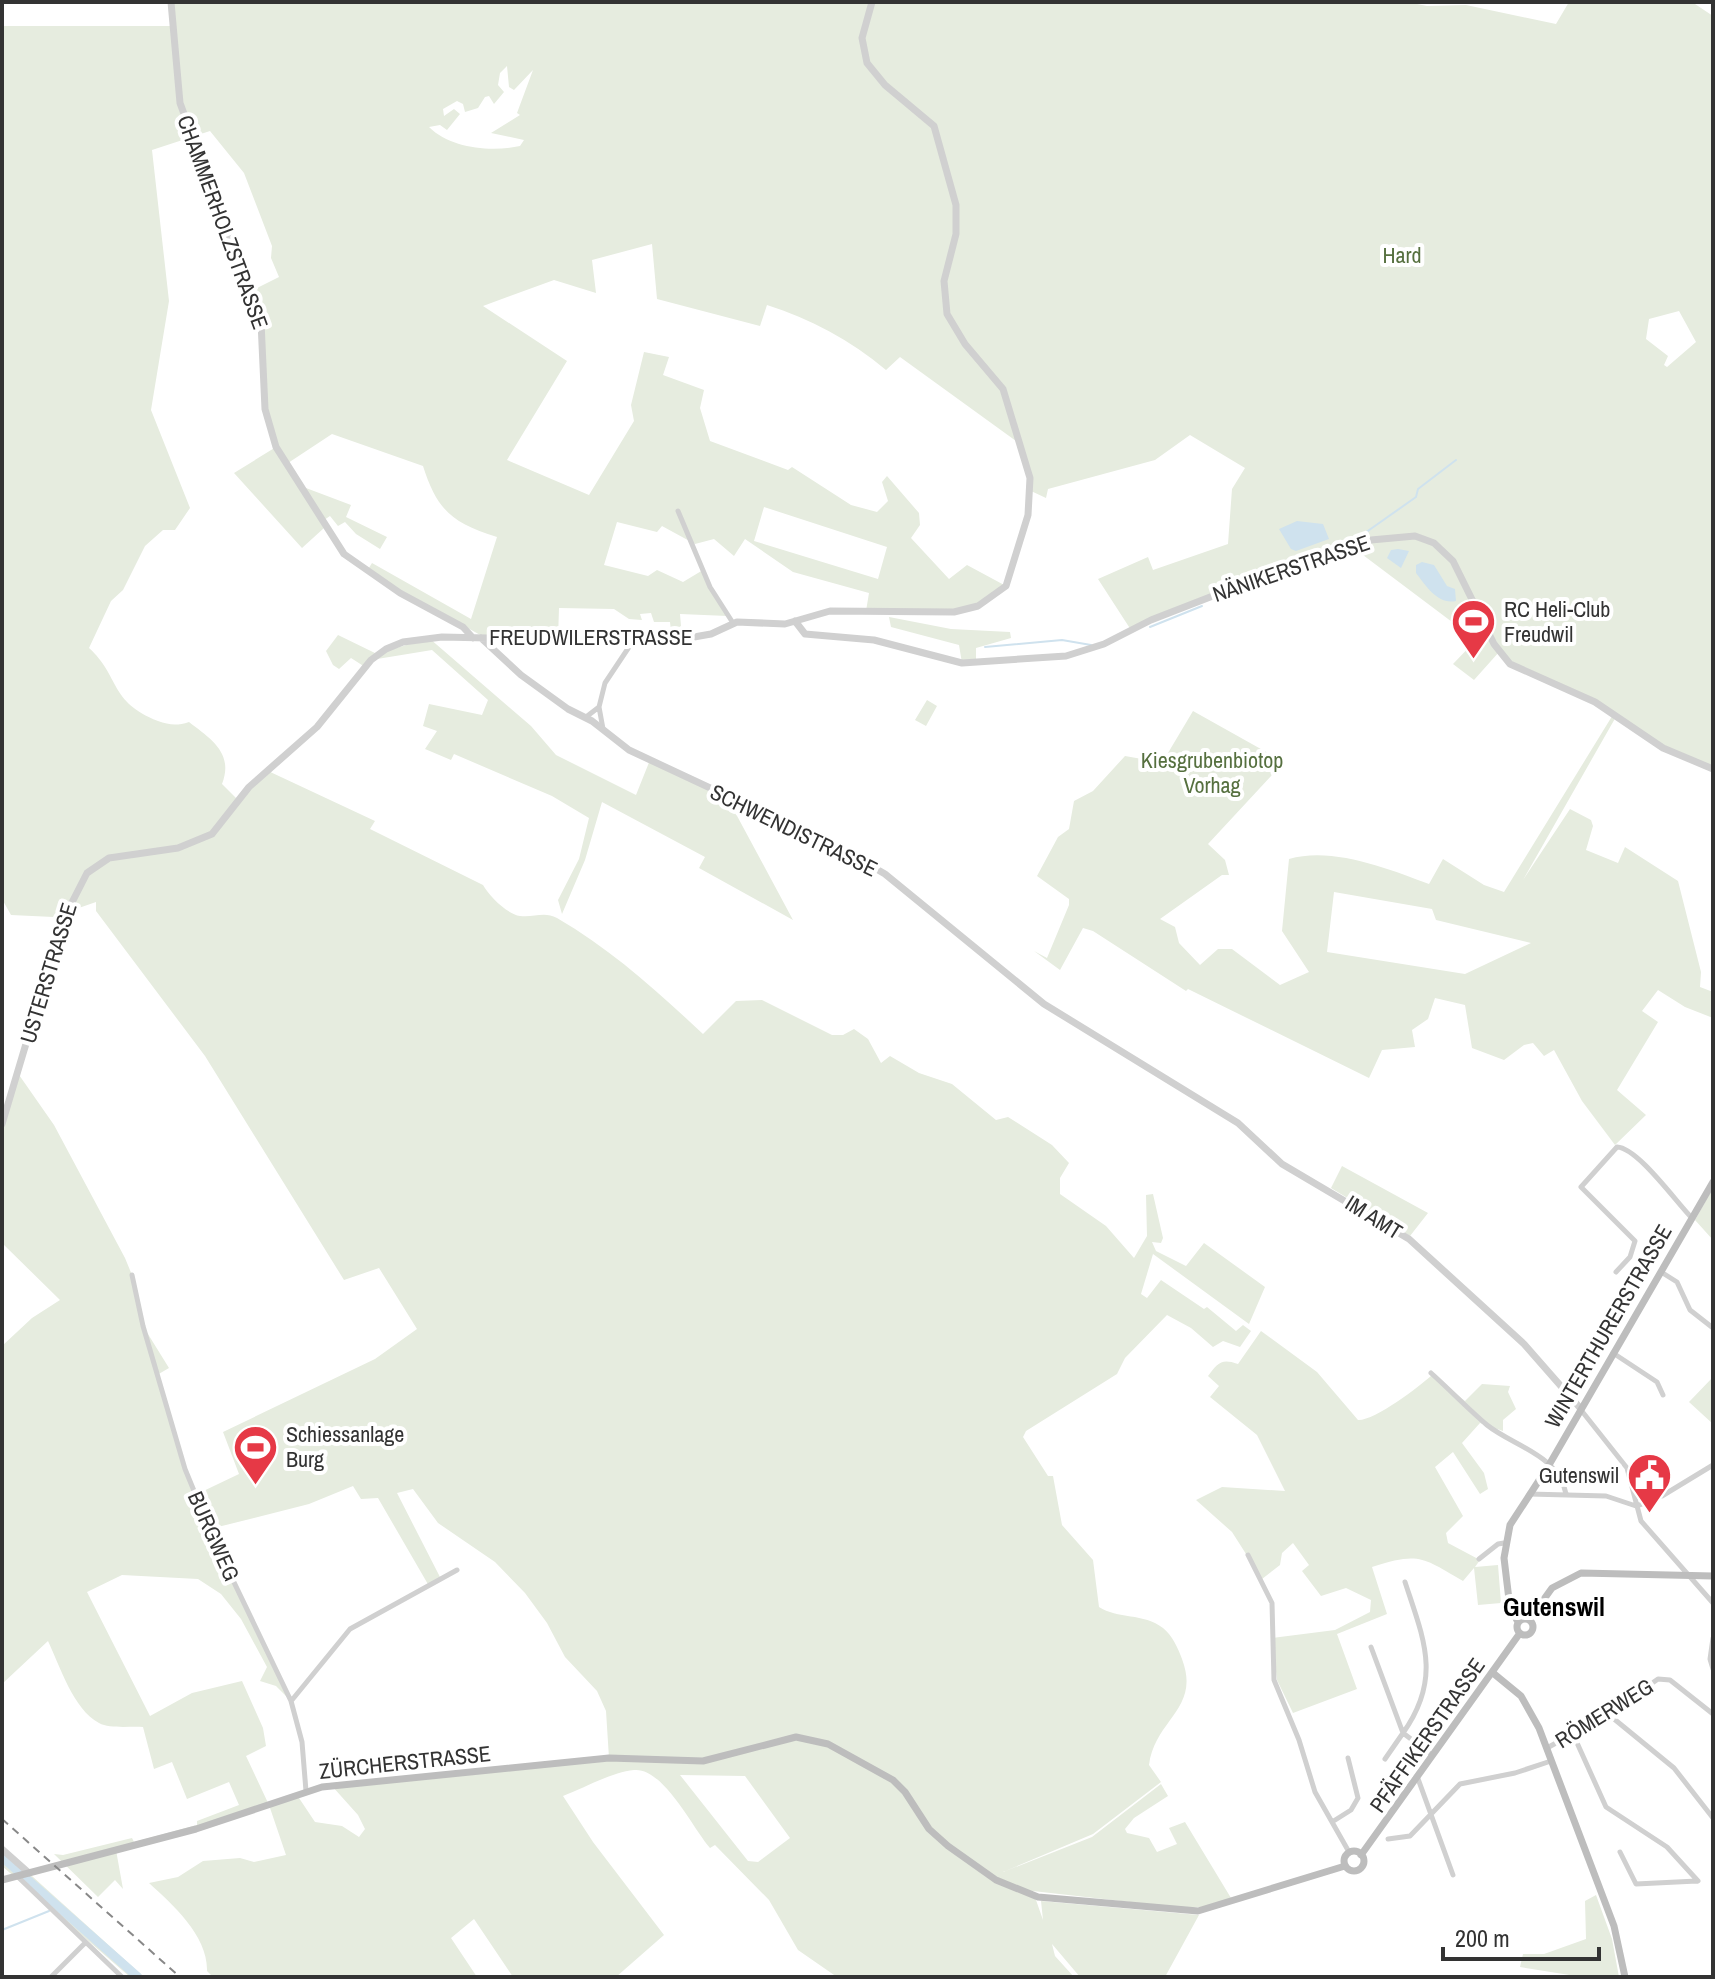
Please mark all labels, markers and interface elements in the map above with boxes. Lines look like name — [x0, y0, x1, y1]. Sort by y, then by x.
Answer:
street label: CHAMMERHOLZSTRASSE — [170, 111, 276, 333]
park label: Hard — [1382, 240, 1422, 270]
street label: NÄNIKERSTRASSE — [1208, 527, 1374, 609]
place label: RC Heli-Club Freudwil — [1504, 594, 1610, 649]
sports icon: RC Heli-Club Freudwil — [1449, 598, 1497, 661]
street label: FREUDWILERSTRASSE — [489, 622, 693, 652]
park label: Kiesgrubenbiotop Vorhag — [1141, 745, 1283, 800]
street label: SCHWENDISTRASSE — [705, 777, 883, 883]
street label: USTERSTRASSE — [12, 899, 84, 1047]
street label: IM AMT — [1340, 1188, 1408, 1246]
street label: WINTERTHURERSTRASSE — [1537, 1219, 1679, 1433]
place label: Schiessanlage Burg — [286, 1419, 404, 1474]
sports icon: Schiessanlage Burg — [231, 1423, 279, 1486]
public building icon: Gutenswil — [1626, 1451, 1674, 1514]
place label: Gutenswil — [1539, 1460, 1619, 1490]
street label: BURGWEG — [181, 1486, 247, 1586]
district label: Gutenswil — [1503, 1589, 1605, 1624]
street label: PFÄFFIKERSTRASSE — [1362, 1652, 1492, 1818]
street label: RÖMERWEG — [1549, 1671, 1659, 1755]
street label: ZÜRCHERSTRASSE — [318, 1738, 492, 1786]
scale bar — [1443, 1911, 1599, 1961]
text: 200 m — [1455, 1922, 1510, 1954]

